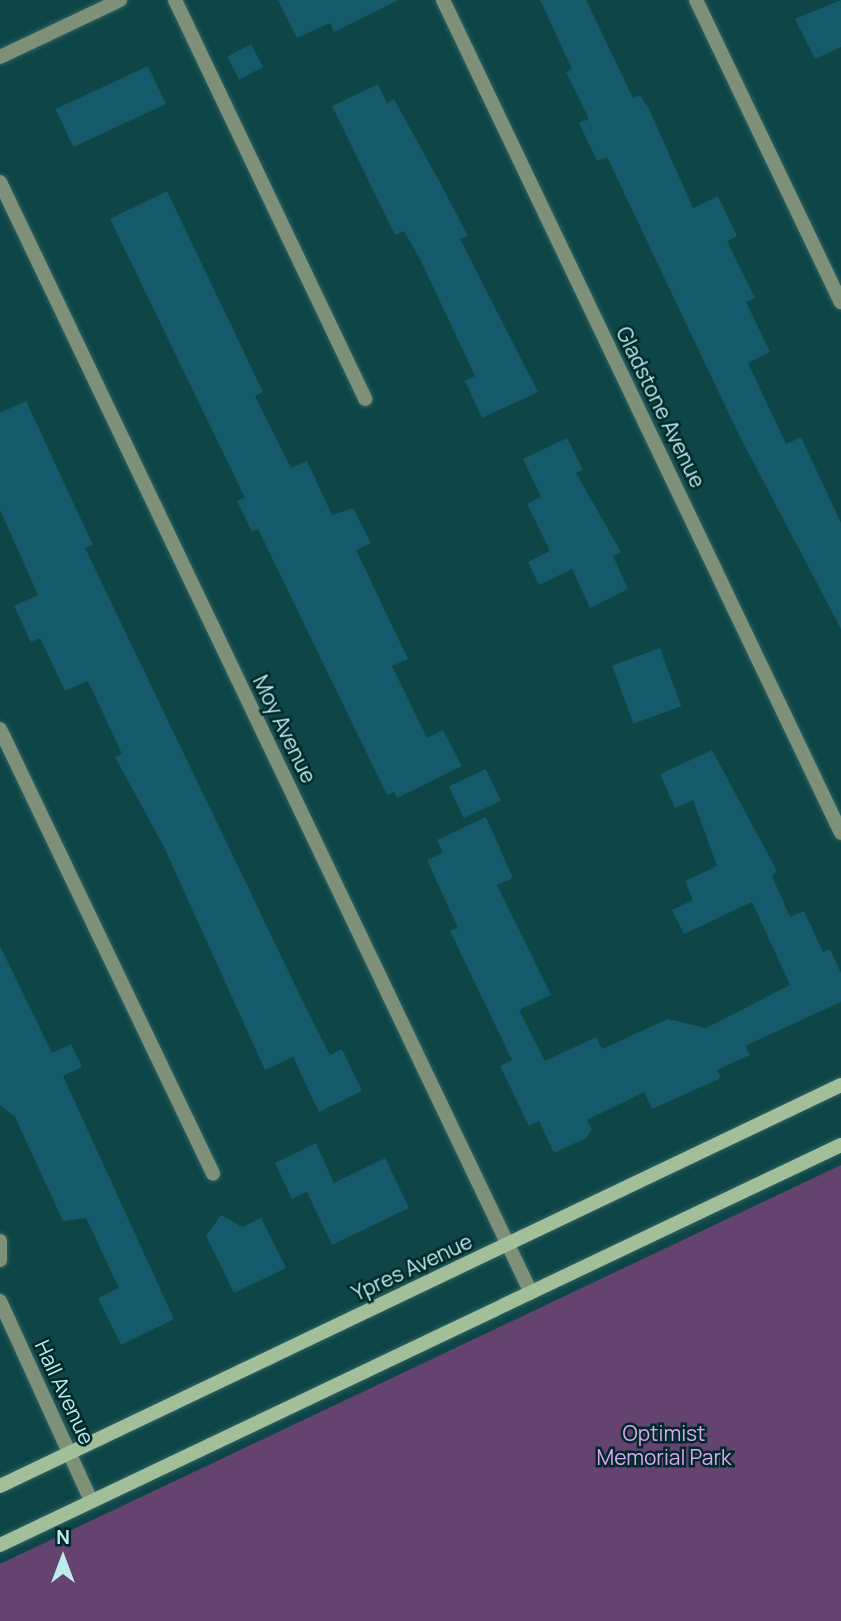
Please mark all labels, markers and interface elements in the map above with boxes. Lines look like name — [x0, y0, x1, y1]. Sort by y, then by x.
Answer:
street label: Gladstone Avenue — [611, 322, 711, 492]
street label: Moy Avenue — [248, 671, 322, 787]
street label: Ypres Avenue — [348, 1228, 476, 1306]
street label: Hall Avenue — [30, 1336, 100, 1448]
park label: Optimist Memorial Park — [597, 1420, 731, 1470]
north arrow — [28, 1523, 98, 1593]
text: N — [56, 1524, 70, 1550]

